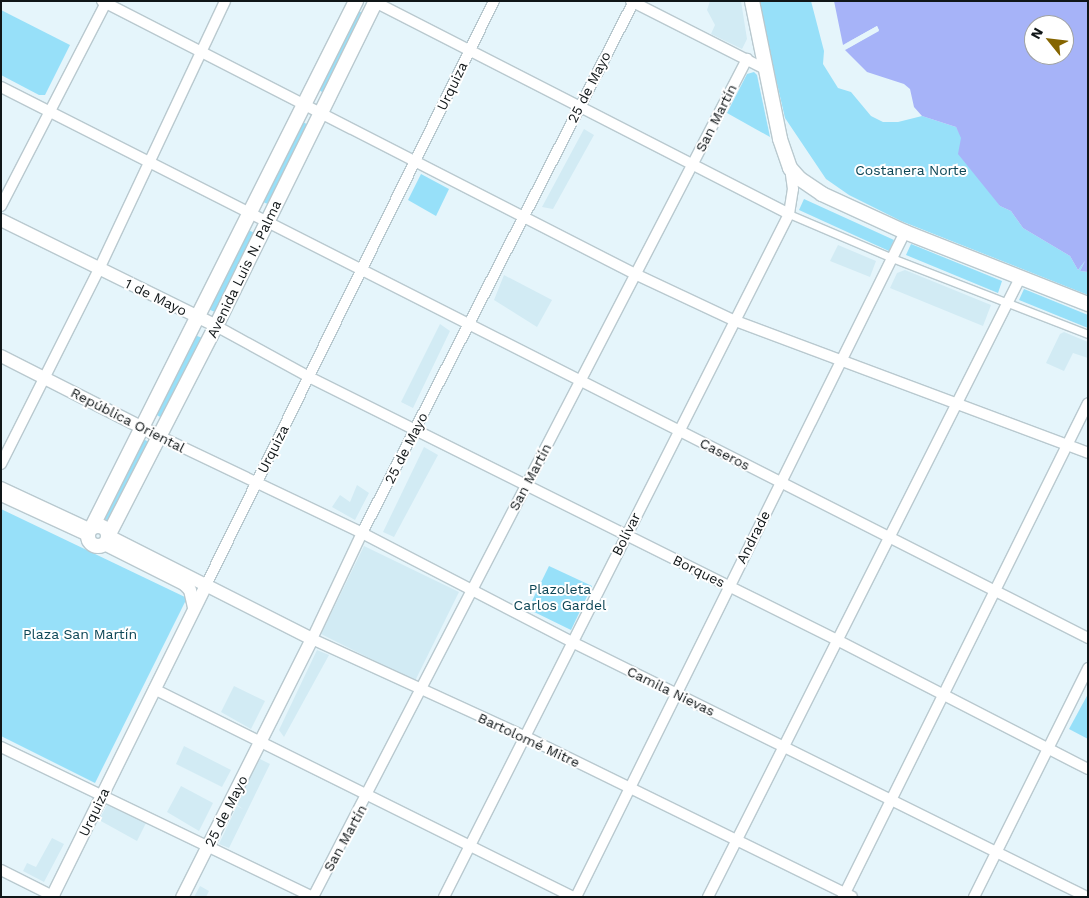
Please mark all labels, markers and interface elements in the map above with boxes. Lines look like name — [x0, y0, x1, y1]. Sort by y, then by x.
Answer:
north arrow — [1024, 15, 1074, 65]
text: N — [1027, 25, 1046, 42]
street label: 25 de Mayo — [564, 49, 614, 125]
street label: Urquiza — [433, 59, 471, 113]
street label: San Martín — [692, 81, 740, 155]
park label: Costanera Norte — [855, 162, 967, 178]
street label: Avenida Luis N. Palma — [203, 197, 285, 341]
street label: 1 de Mayo — [122, 275, 190, 319]
street label: República Oriental — [68, 384, 188, 456]
street label: 25 de Mayo — [381, 410, 431, 486]
street label: Urquiza — [254, 422, 292, 476]
street label: Caseros — [697, 434, 753, 474]
street label: San Martín — [505, 441, 555, 513]
street label: Andrade — [733, 508, 773, 566]
street label: Bolívar — [608, 510, 644, 558]
street label: Borques — [670, 551, 728, 591]
park label: Plazoleta Carlos Gardel — [514, 581, 606, 614]
park label: Plaza San Martín — [23, 626, 137, 642]
street label: Camila Nievas — [624, 662, 718, 720]
street label: Bartolomé Mitre — [475, 709, 583, 771]
street label: 25 de Mayo — [201, 773, 251, 849]
street label: Urquiza — [75, 785, 113, 839]
street label: San Martín — [320, 802, 370, 874]

